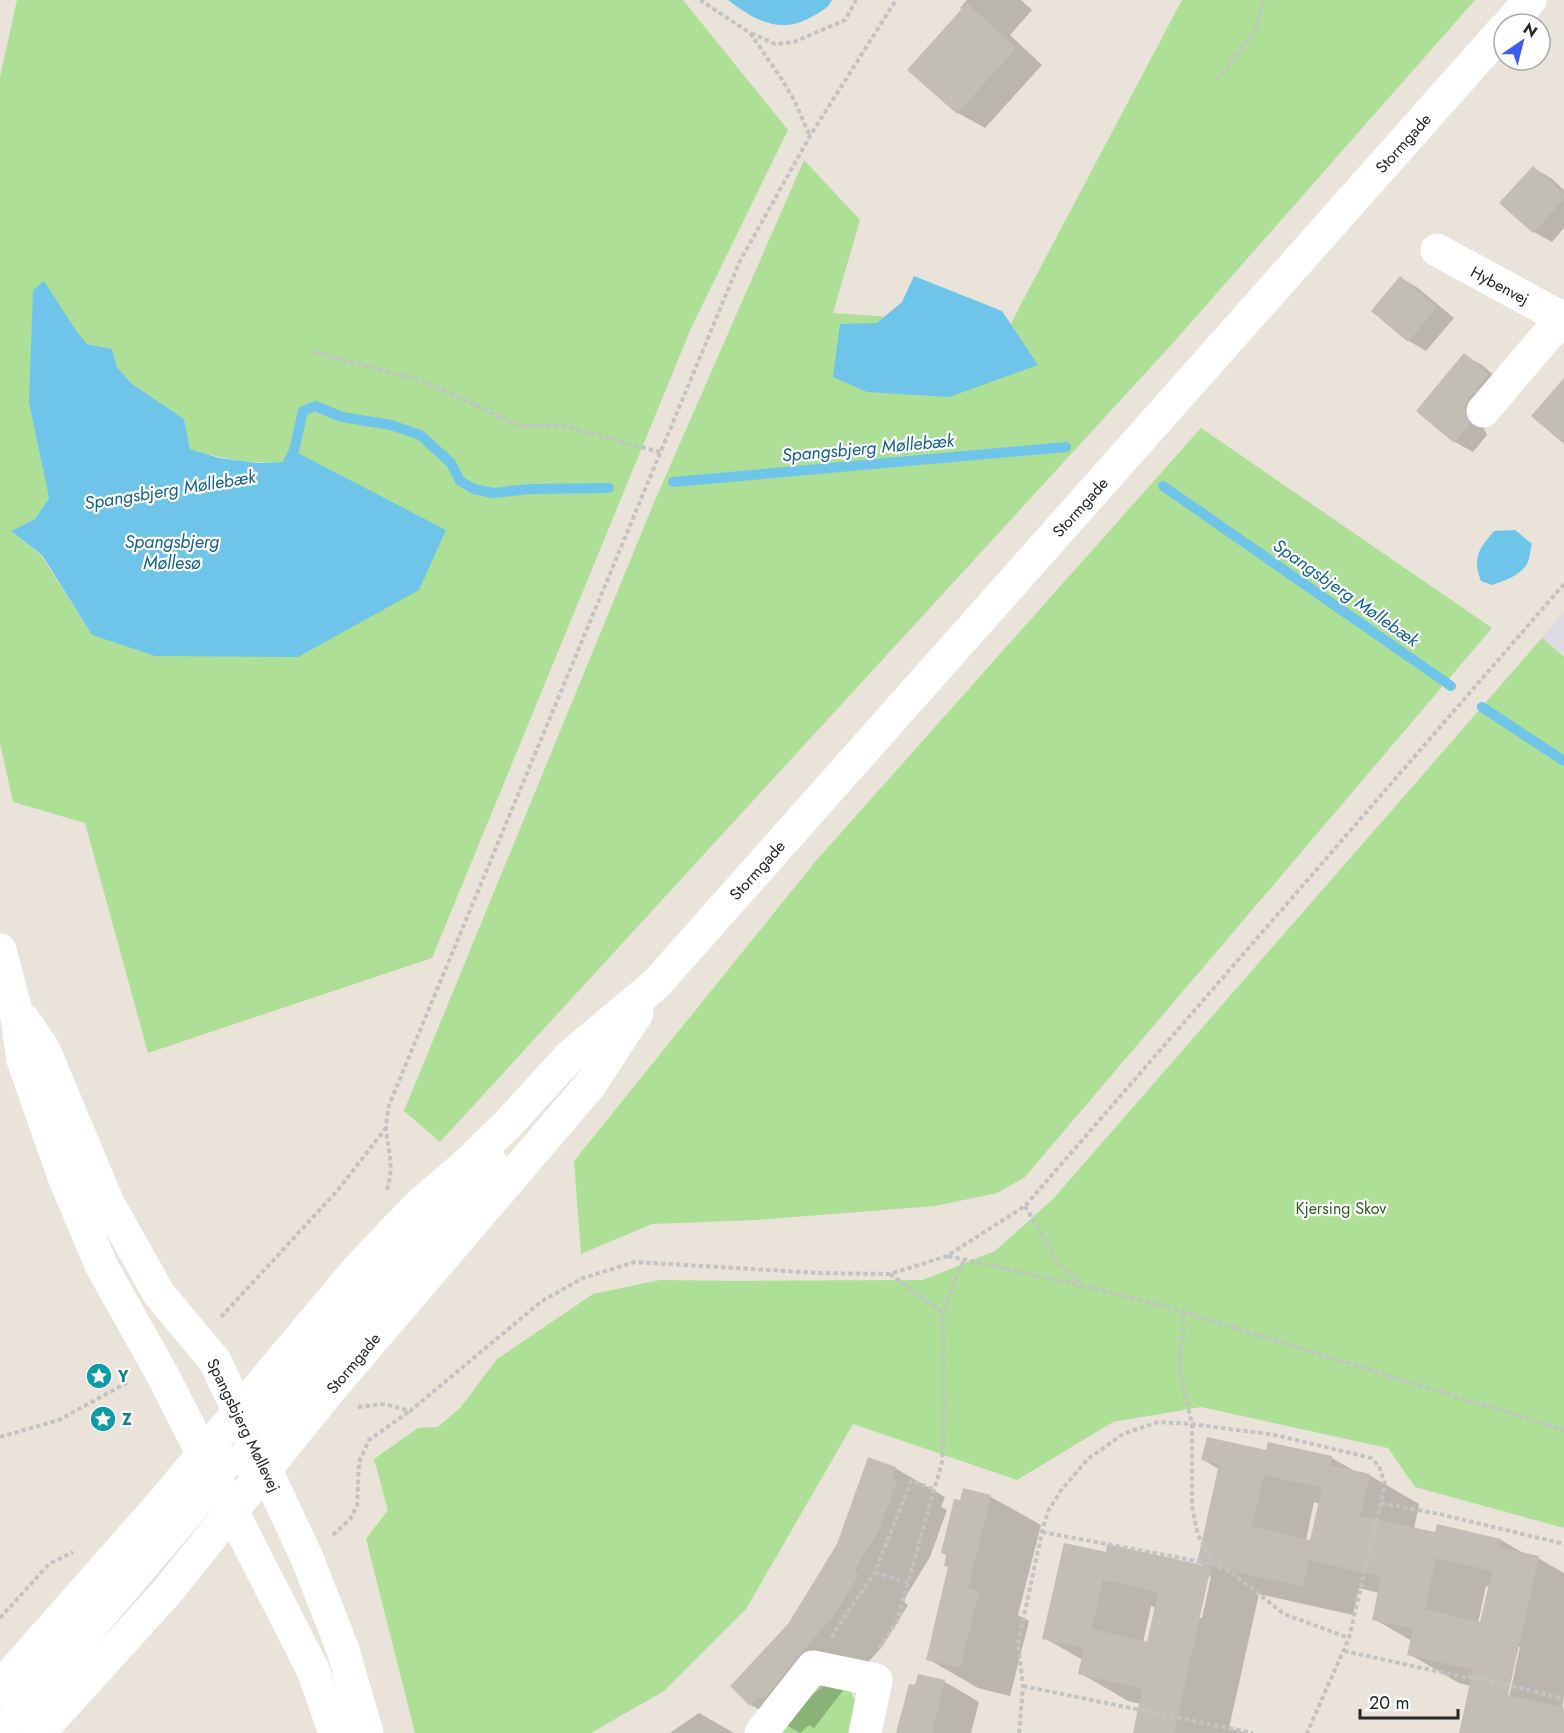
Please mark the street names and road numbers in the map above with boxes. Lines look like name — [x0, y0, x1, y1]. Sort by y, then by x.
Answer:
street label: Stormgade — [1370, 108, 1437, 178]
street label: Hybenvej — [1466, 260, 1533, 310]
street label: Stormgade — [1047, 472, 1114, 542]
street label: Stormgade — [724, 835, 791, 905]
street label: Stormgade — [321, 1328, 386, 1399]
street label: Spangsbjerg Møllevej — [201, 1354, 286, 1496]

